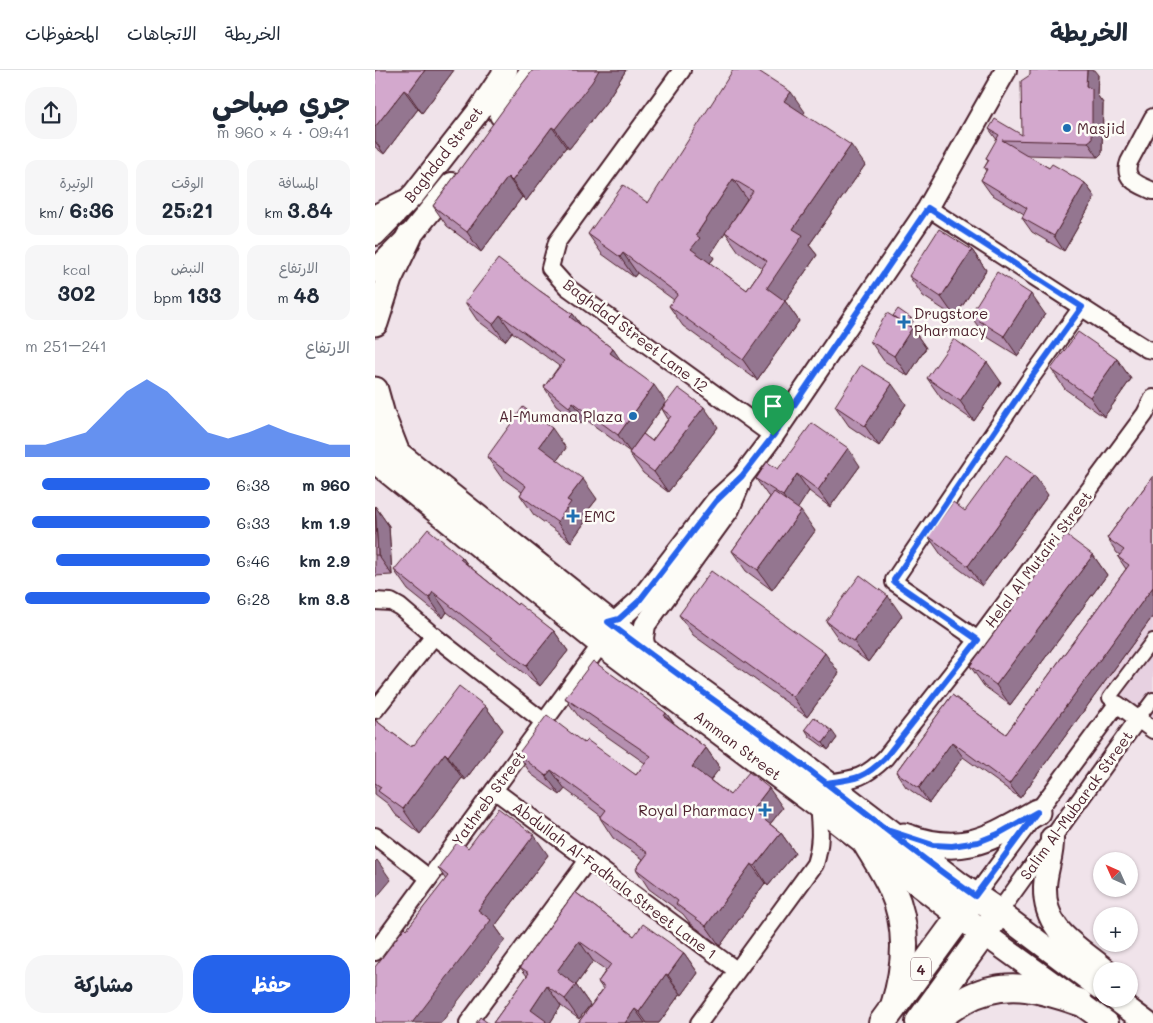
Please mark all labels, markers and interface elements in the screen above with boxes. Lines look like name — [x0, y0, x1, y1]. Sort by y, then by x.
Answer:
text: الخريطة — [1050, 16, 1128, 47]
text: المحفوظات — [25, 21, 99, 45]
text: الاتجاهات — [127, 21, 197, 45]
text: الخريطة — [225, 21, 281, 45]
text: جري صباحي — [212, 84, 350, 120]
button: share — [25, 87, 77, 139]
street label: Baghdad Street — [399, 102, 487, 206]
place label: Masjid — [1077, 118, 1125, 138]
text: 09:41 · 4 × 960 m — [217, 121, 350, 142]
marker: Masjid — [1061, 122, 1073, 134]
text: الوتيرة — [60, 173, 93, 192]
text: الوقت — [171, 173, 204, 192]
text: المسافة — [279, 173, 318, 192]
text: 6:36 — [69, 196, 114, 223]
text: 25:21 — [162, 196, 213, 223]
text: 3.84 — [287, 196, 333, 223]
text: /km — [39, 203, 69, 222]
text: km — [264, 203, 287, 222]
text: النبض — [171, 258, 204, 277]
text: الارتفاع — [279, 258, 318, 277]
text: kcal — [63, 260, 90, 279]
street label: Baghdad Street Lane 12 — [560, 274, 712, 396]
text: 302 — [58, 279, 95, 306]
text: 133 — [187, 281, 221, 308]
text: 48 — [293, 281, 320, 308]
text: bpm — [154, 288, 187, 307]
text: m — [278, 288, 293, 307]
place label: Drugstore Pharmacy — [914, 303, 988, 340]
marker: Drugstore Pharmacy — [898, 316, 910, 328]
text: 241–251 m — [25, 335, 107, 356]
text: الارتفاع — [305, 336, 350, 357]
pin — [752, 385, 794, 436]
icon: arrive — [759, 392, 787, 420]
place label: Al-Mumana Plaza — [499, 406, 623, 426]
marker: Al-Mumana Plaza — [627, 410, 639, 422]
text: 6:38 — [236, 474, 270, 495]
text: 960 m — [302, 474, 350, 495]
street label: Helal Al Mutairi Street — [980, 487, 1096, 631]
place label: EMC — [584, 506, 616, 526]
marker: EMC — [566, 509, 580, 523]
text: 6:33 — [237, 512, 270, 533]
text: 1.9 km — [301, 512, 350, 533]
text: 6:46 — [236, 550, 270, 571]
text: 2.9 km — [299, 550, 350, 571]
text: 6:28 — [237, 588, 270, 609]
text: 3.8 km — [298, 588, 350, 609]
street label: Amman Street — [690, 706, 786, 784]
street label: Salim Al-Mubarak Street — [1015, 726, 1137, 884]
street label: Yathreb Street — [447, 746, 529, 850]
street label: Abdullah Al-Fadhala Street Lane 1 — [509, 797, 721, 963]
place label: Royal Pharmacy — [638, 800, 755, 820]
marker: Royal Pharmacy — [759, 804, 771, 816]
north arrow — [1093, 852, 1137, 898]
map controls — [1093, 852, 1138, 1007]
button: + — [1093, 907, 1138, 952]
button: مشاركة — [25, 955, 183, 1013]
button: حفظ — [193, 955, 350, 1013]
road number: 4 — [911, 958, 931, 981]
button: − — [1093, 962, 1138, 1007]

